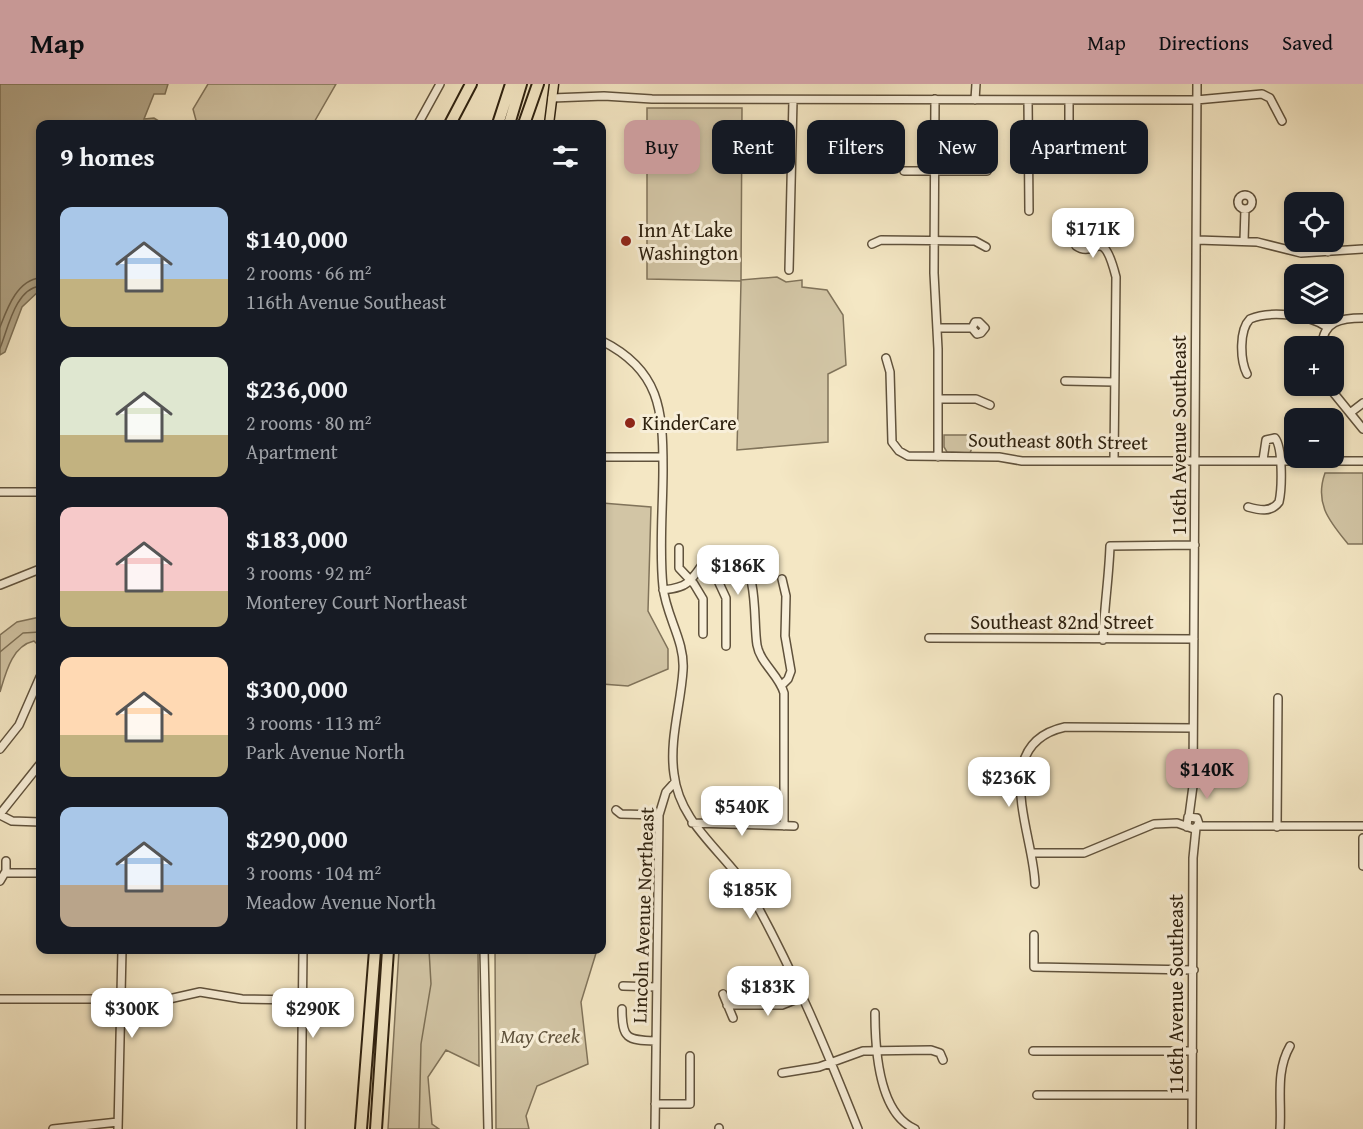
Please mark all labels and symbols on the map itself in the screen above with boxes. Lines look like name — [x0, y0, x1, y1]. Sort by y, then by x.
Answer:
pin: $171K — [1051, 208, 1135, 259]
place label: Inn At Lake Washington — [638, 215, 738, 267]
marker: Inn At Lake Washington — [619, 234, 633, 248]
street label: 116th Avenue Southeast — [1164, 335, 1193, 535]
place label: KinderCare — [642, 408, 737, 437]
marker: KinderCare — [623, 416, 637, 430]
street label: Southeast 80th Street — [968, 424, 1148, 457]
pin: $186K — [696, 545, 780, 596]
street label: Southeast 82nd Street — [970, 607, 1154, 636]
pin: $140K — [1165, 749, 1249, 800]
pin: $236K — [967, 757, 1051, 808]
pin: $540K — [700, 786, 784, 837]
street label: Lincoln Avenue Northeast — [624, 806, 661, 1024]
pin: $185K — [708, 869, 792, 920]
street label: 116th Avenue Southeast — [1161, 894, 1190, 1094]
pin: $183K — [726, 966, 810, 1017]
pin: $300K — [90, 988, 174, 1039]
pin: $290K — [271, 988, 355, 1039]
park label: May Creek — [500, 1021, 581, 1050]

